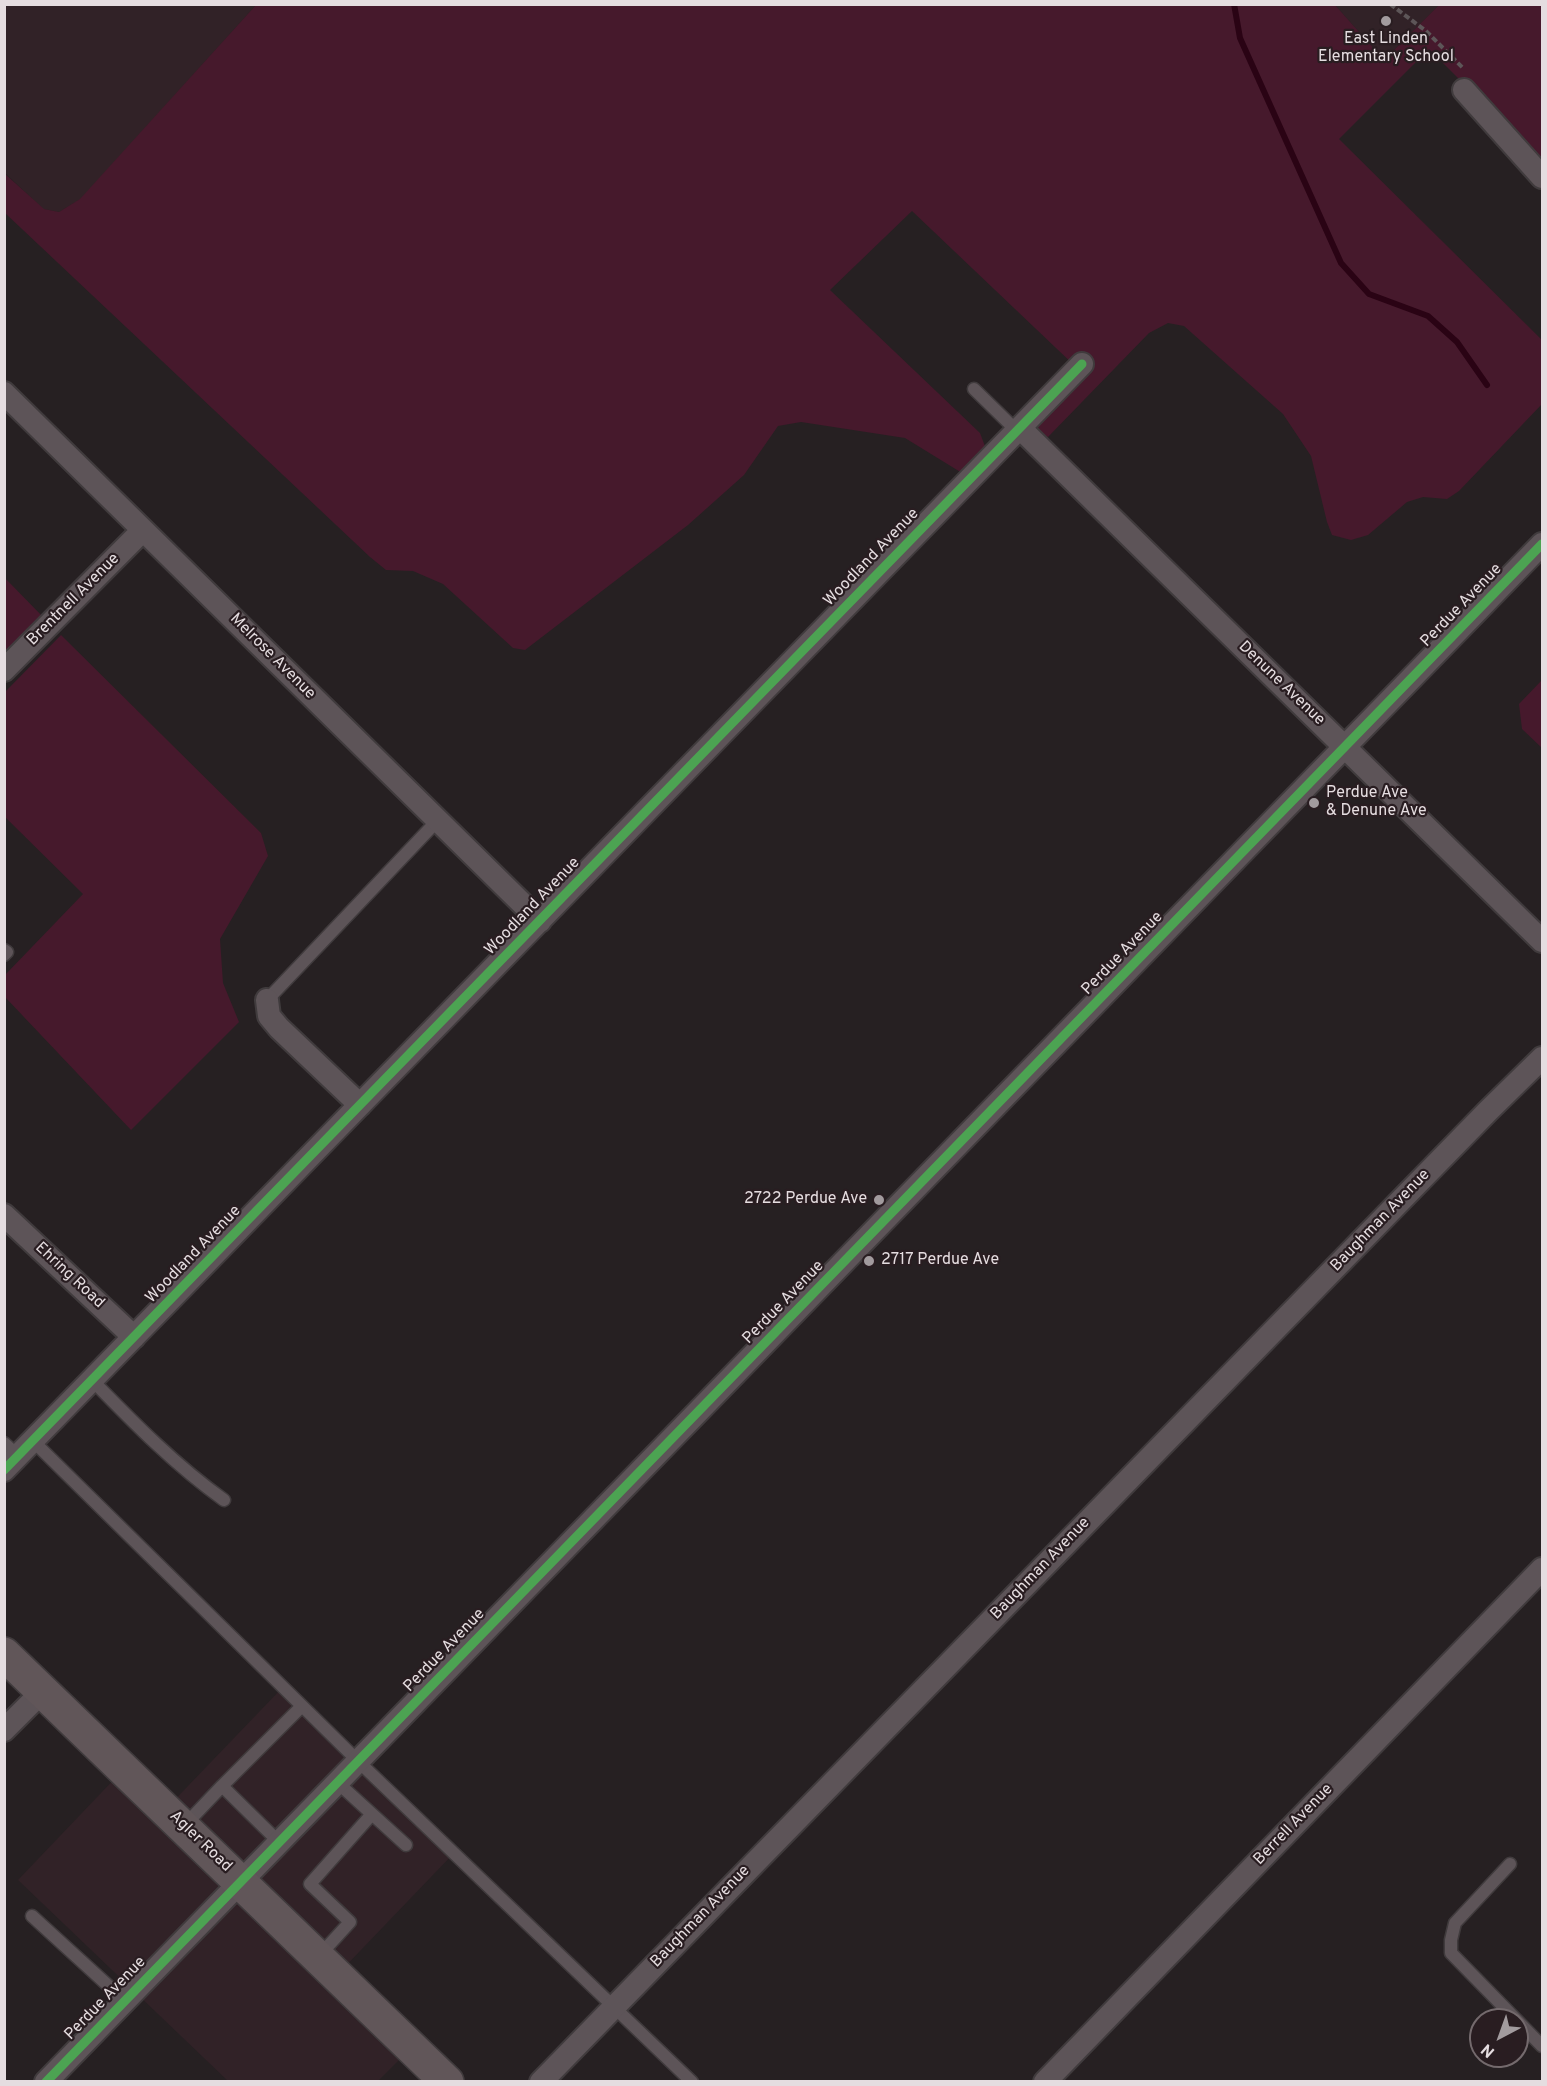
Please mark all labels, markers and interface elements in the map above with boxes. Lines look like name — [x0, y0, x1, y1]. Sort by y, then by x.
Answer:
marker: East Linden Elementary School — [1379, 14, 1393, 28]
place label: East Linden Elementary School — [1318, 30, 1454, 68]
street label: Woodland Avenue — [820, 505, 924, 611]
street label: Brentnell Avenue — [24, 550, 124, 650]
street label: Perdue Avenue — [1417, 560, 1507, 652]
street label: Melrose Avenue — [225, 610, 319, 704]
street label: Denune Avenue — [1234, 638, 1328, 730]
place label: Perdue Ave & Denune Ave — [1326, 784, 1427, 822]
marker: Perdue Ave & Denune Ave — [1307, 796, 1321, 810]
street label: Woodland Avenue — [481, 854, 585, 960]
street label: Perdue Avenue — [1078, 908, 1168, 1000]
street label: Baughman Avenue — [1327, 1166, 1435, 1276]
place label: 2722 Perdue Ave — [744, 1190, 867, 1210]
marker: 2722 Perdue Ave — [872, 1193, 886, 1207]
street label: Woodland Avenue — [142, 1202, 246, 1308]
street label: Ehring Road — [30, 1239, 108, 1313]
place label: 2717 Perdue Ave — [881, 1251, 999, 1271]
marker: 2717 Perdue Ave — [862, 1254, 876, 1268]
street label: Perdue Avenue — [739, 1257, 829, 1349]
street label: Baughman Avenue — [987, 1514, 1095, 1624]
street label: Perdue Avenue — [400, 1605, 490, 1697]
street label: Berrell Avenue — [1250, 1780, 1338, 1870]
street label: Agler Road — [165, 1807, 235, 1877]
street label: Baughman Avenue — [647, 1862, 755, 1972]
street label: Perdue Avenue — [61, 1953, 151, 2045]
north arrow — [1469, 2008, 1529, 2068]
text: N — [1478, 2039, 1499, 2061]

